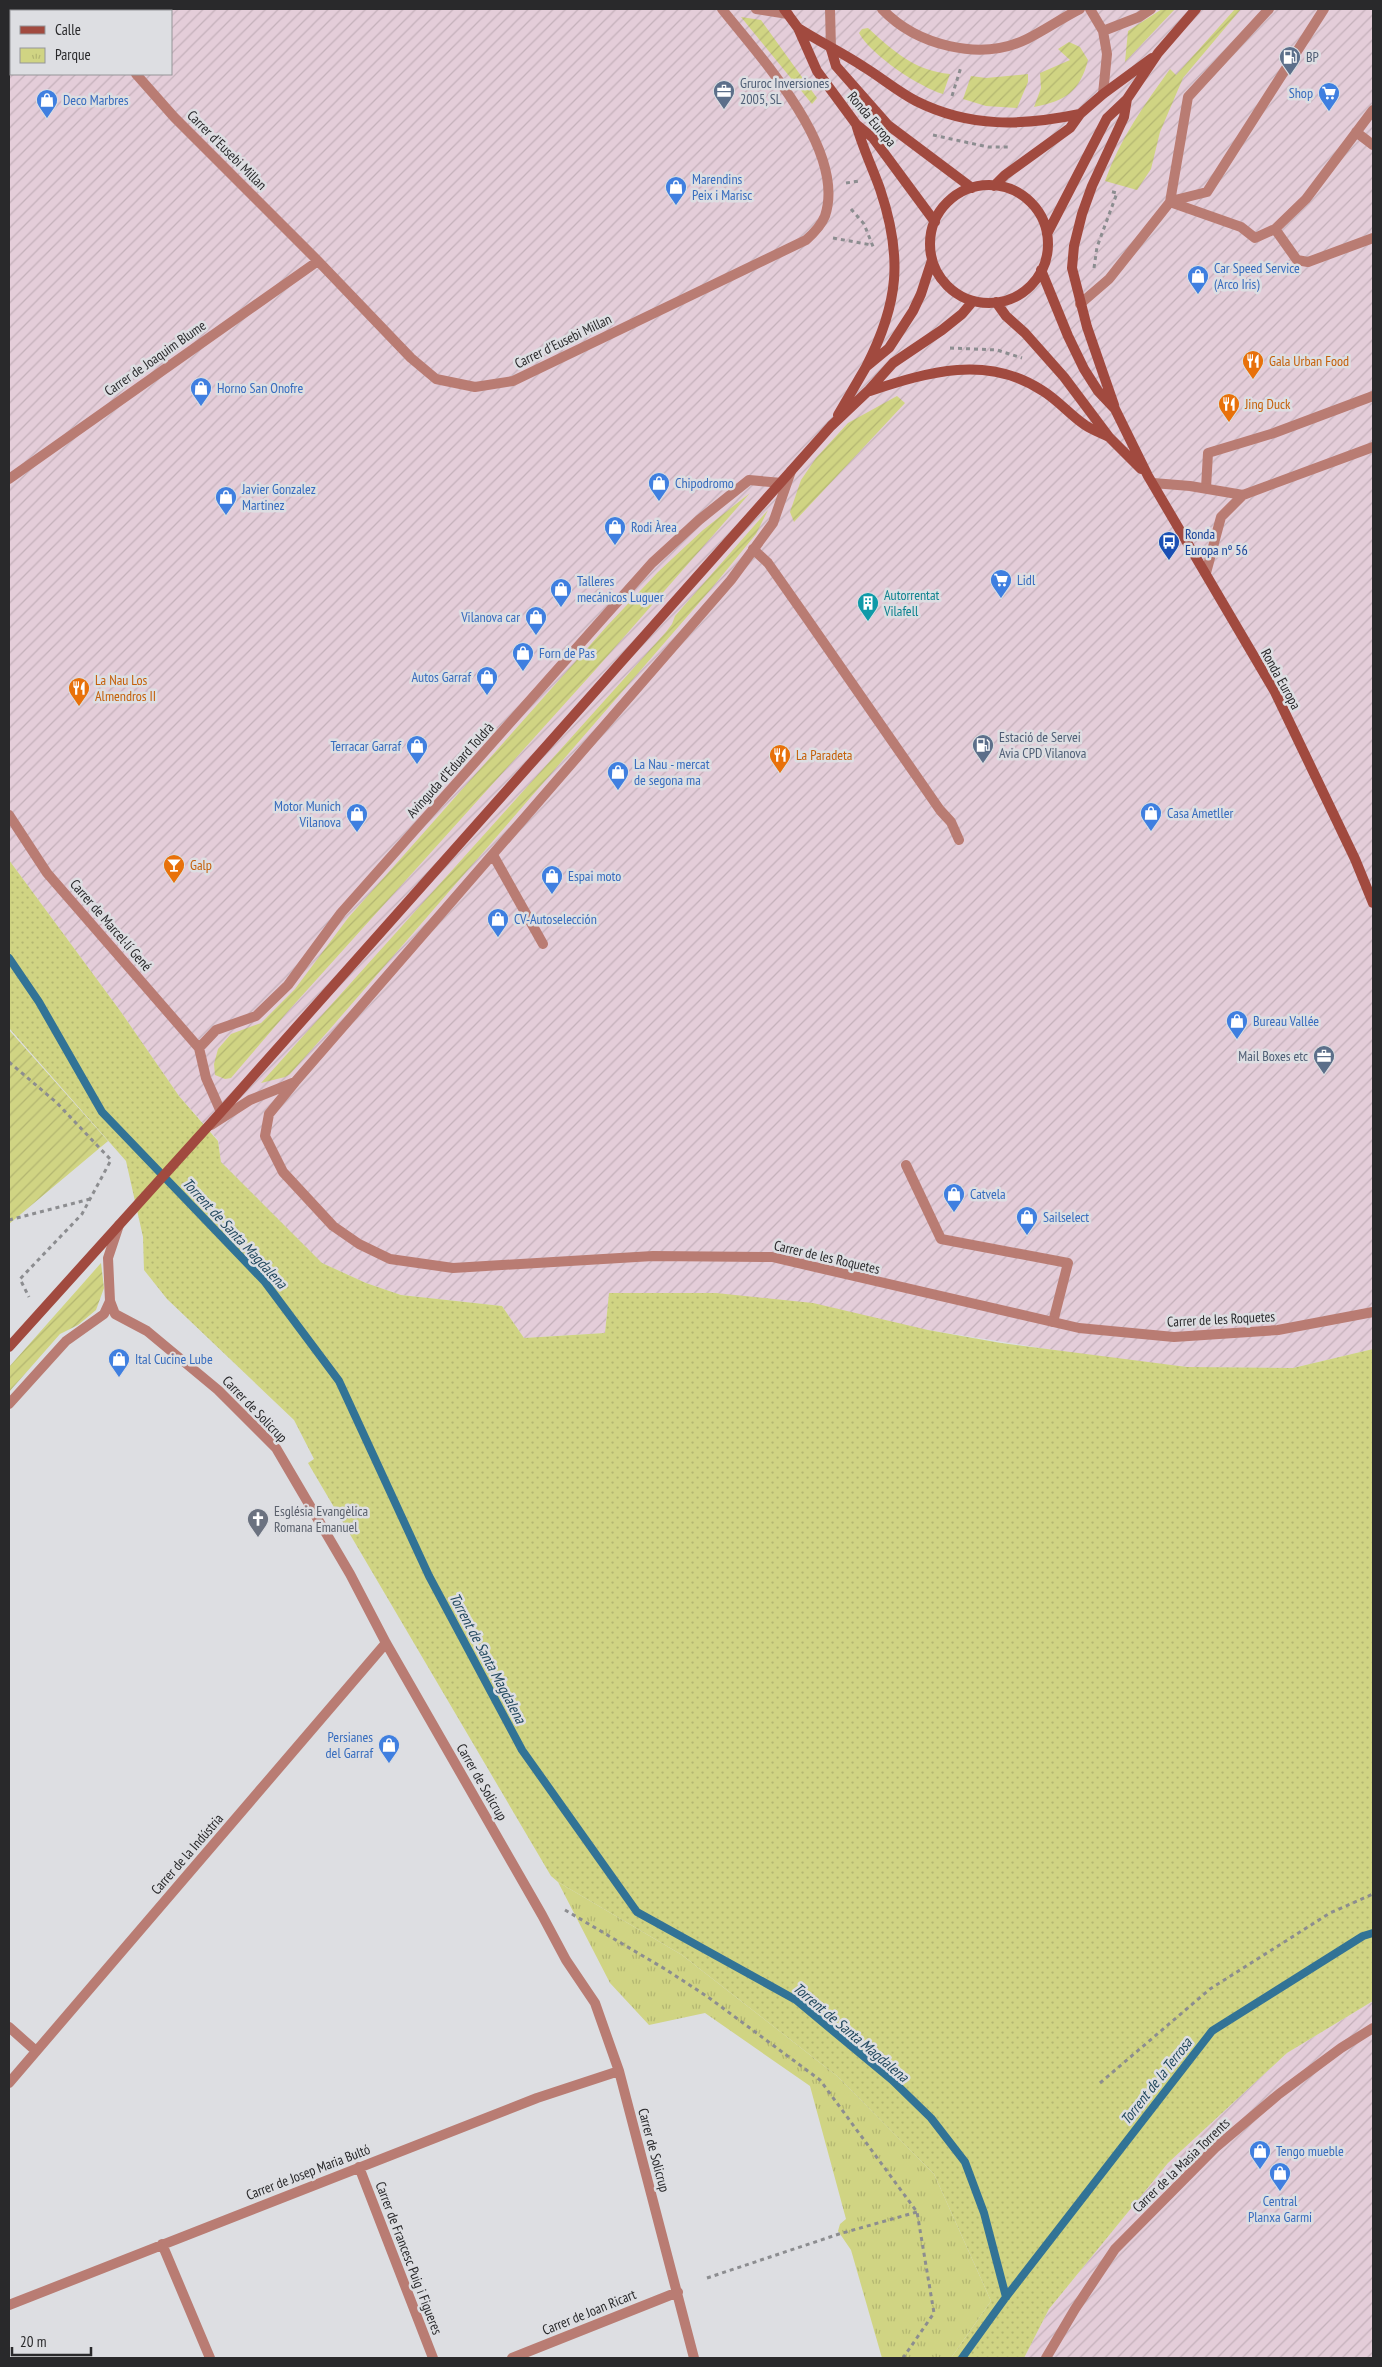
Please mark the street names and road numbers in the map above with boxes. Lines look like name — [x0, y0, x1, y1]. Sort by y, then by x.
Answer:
street label: Ronda Europa — [844, 88, 900, 150]
street label: Carrer d'Eusebi Millan — [183, 106, 271, 194]
street label: Carrer d'Eusebi Millan — [512, 310, 614, 372]
street label: Carrer de Joaquim Blume — [101, 316, 209, 400]
street label: Ronda Europa — [1257, 645, 1305, 713]
street label: Avinguda d'Eduard Toldrà — [402, 719, 498, 821]
street label: Carrer de Marcel·lí Gené — [66, 875, 156, 975]
street label: Carrer de les Roquetes — [772, 1236, 882, 1278]
street label: Carrer de les Roquetes — [1167, 1307, 1276, 1331]
street label: Carrer de Solicrup — [219, 1372, 291, 1446]
street label: Carrer de Solicrup — [453, 1740, 511, 1824]
street label: Carrer de la Indústria — [147, 1810, 227, 1898]
street label: Carrer de Solicrup — [634, 2106, 674, 2194]
street label: Carrer de la Masia Torrents — [1129, 2114, 1234, 2216]
street label: Carrer de Josep Maria Bultó — [243, 2140, 373, 2204]
street label: Carrer de Francesc Puig i Figueres — [372, 2179, 447, 2337]
street label: Carrer de Joan Ricart — [540, 2285, 639, 2339]

